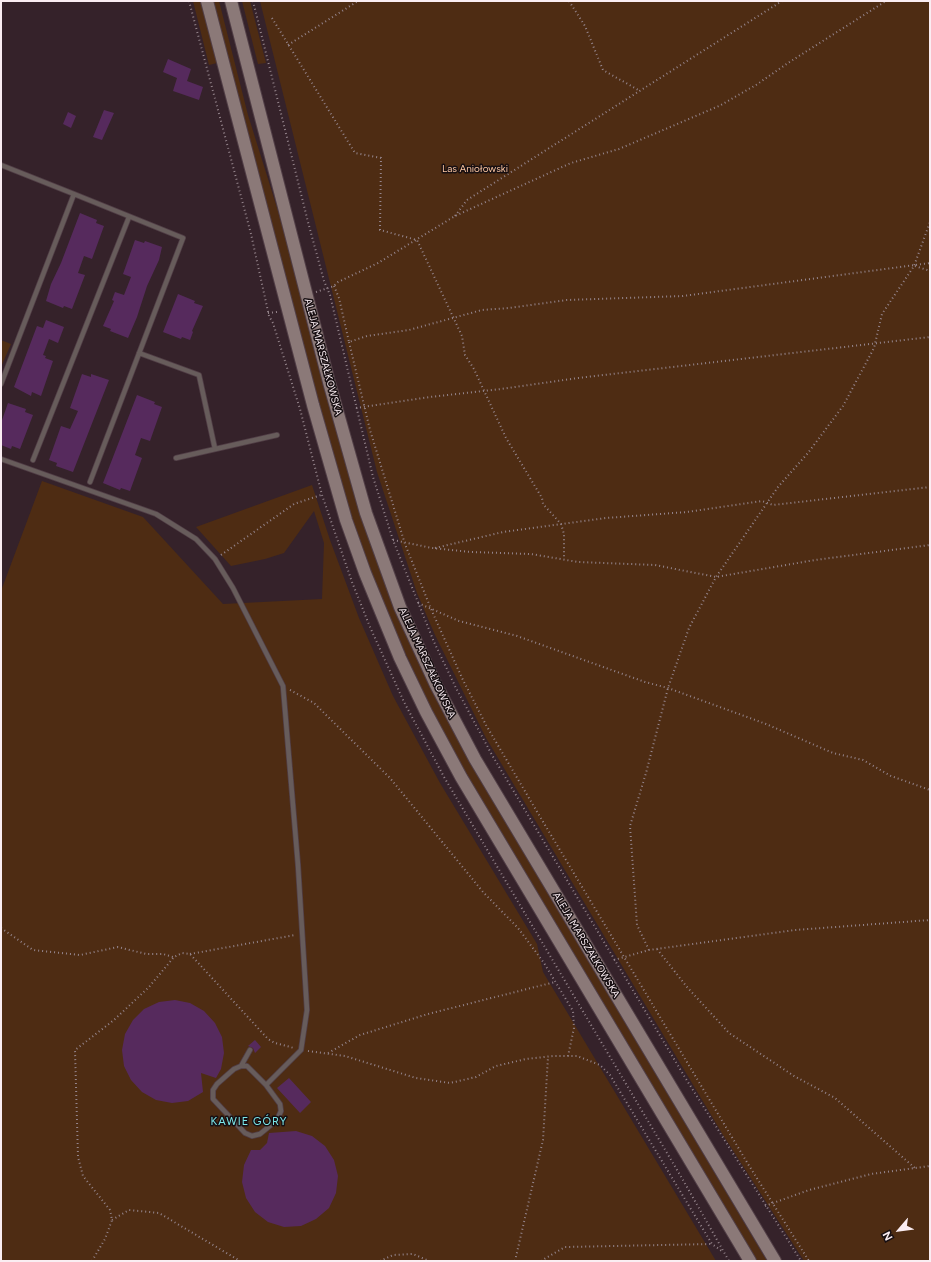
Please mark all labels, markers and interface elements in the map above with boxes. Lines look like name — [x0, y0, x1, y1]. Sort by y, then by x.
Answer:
park label: Las Aniołowski — [442, 163, 508, 175]
street label: ALEJA MARSZAŁKOWSKA — [302, 297, 344, 417]
street label: ALEJA MARSZAŁKOWSKA — [396, 606, 458, 720]
street label: ALEJA MARSZAŁKOWSKA — [550, 890, 622, 1000]
district label: KAWIE GÓRY — [211, 1115, 287, 1129]
north arrow — [879, 1210, 919, 1250]
text: N — [880, 1229, 896, 1243]

